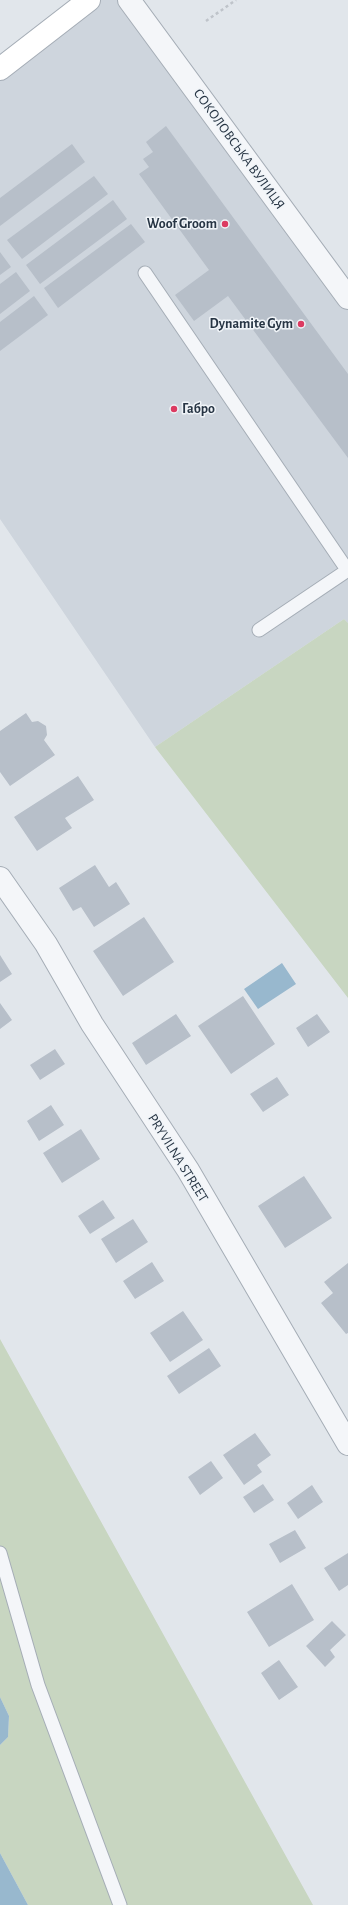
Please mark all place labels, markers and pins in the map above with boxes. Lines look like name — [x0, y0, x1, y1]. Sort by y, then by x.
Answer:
place label: Woof Groom — [147, 216, 217, 232]
marker: Woof Groom — [220, 219, 230, 229]
place label: Dynamite Gym — [209, 316, 293, 332]
marker: Dynamite Gym — [296, 319, 306, 329]
place label: Габро — [182, 401, 215, 417]
marker: Габро — [169, 404, 179, 414]

